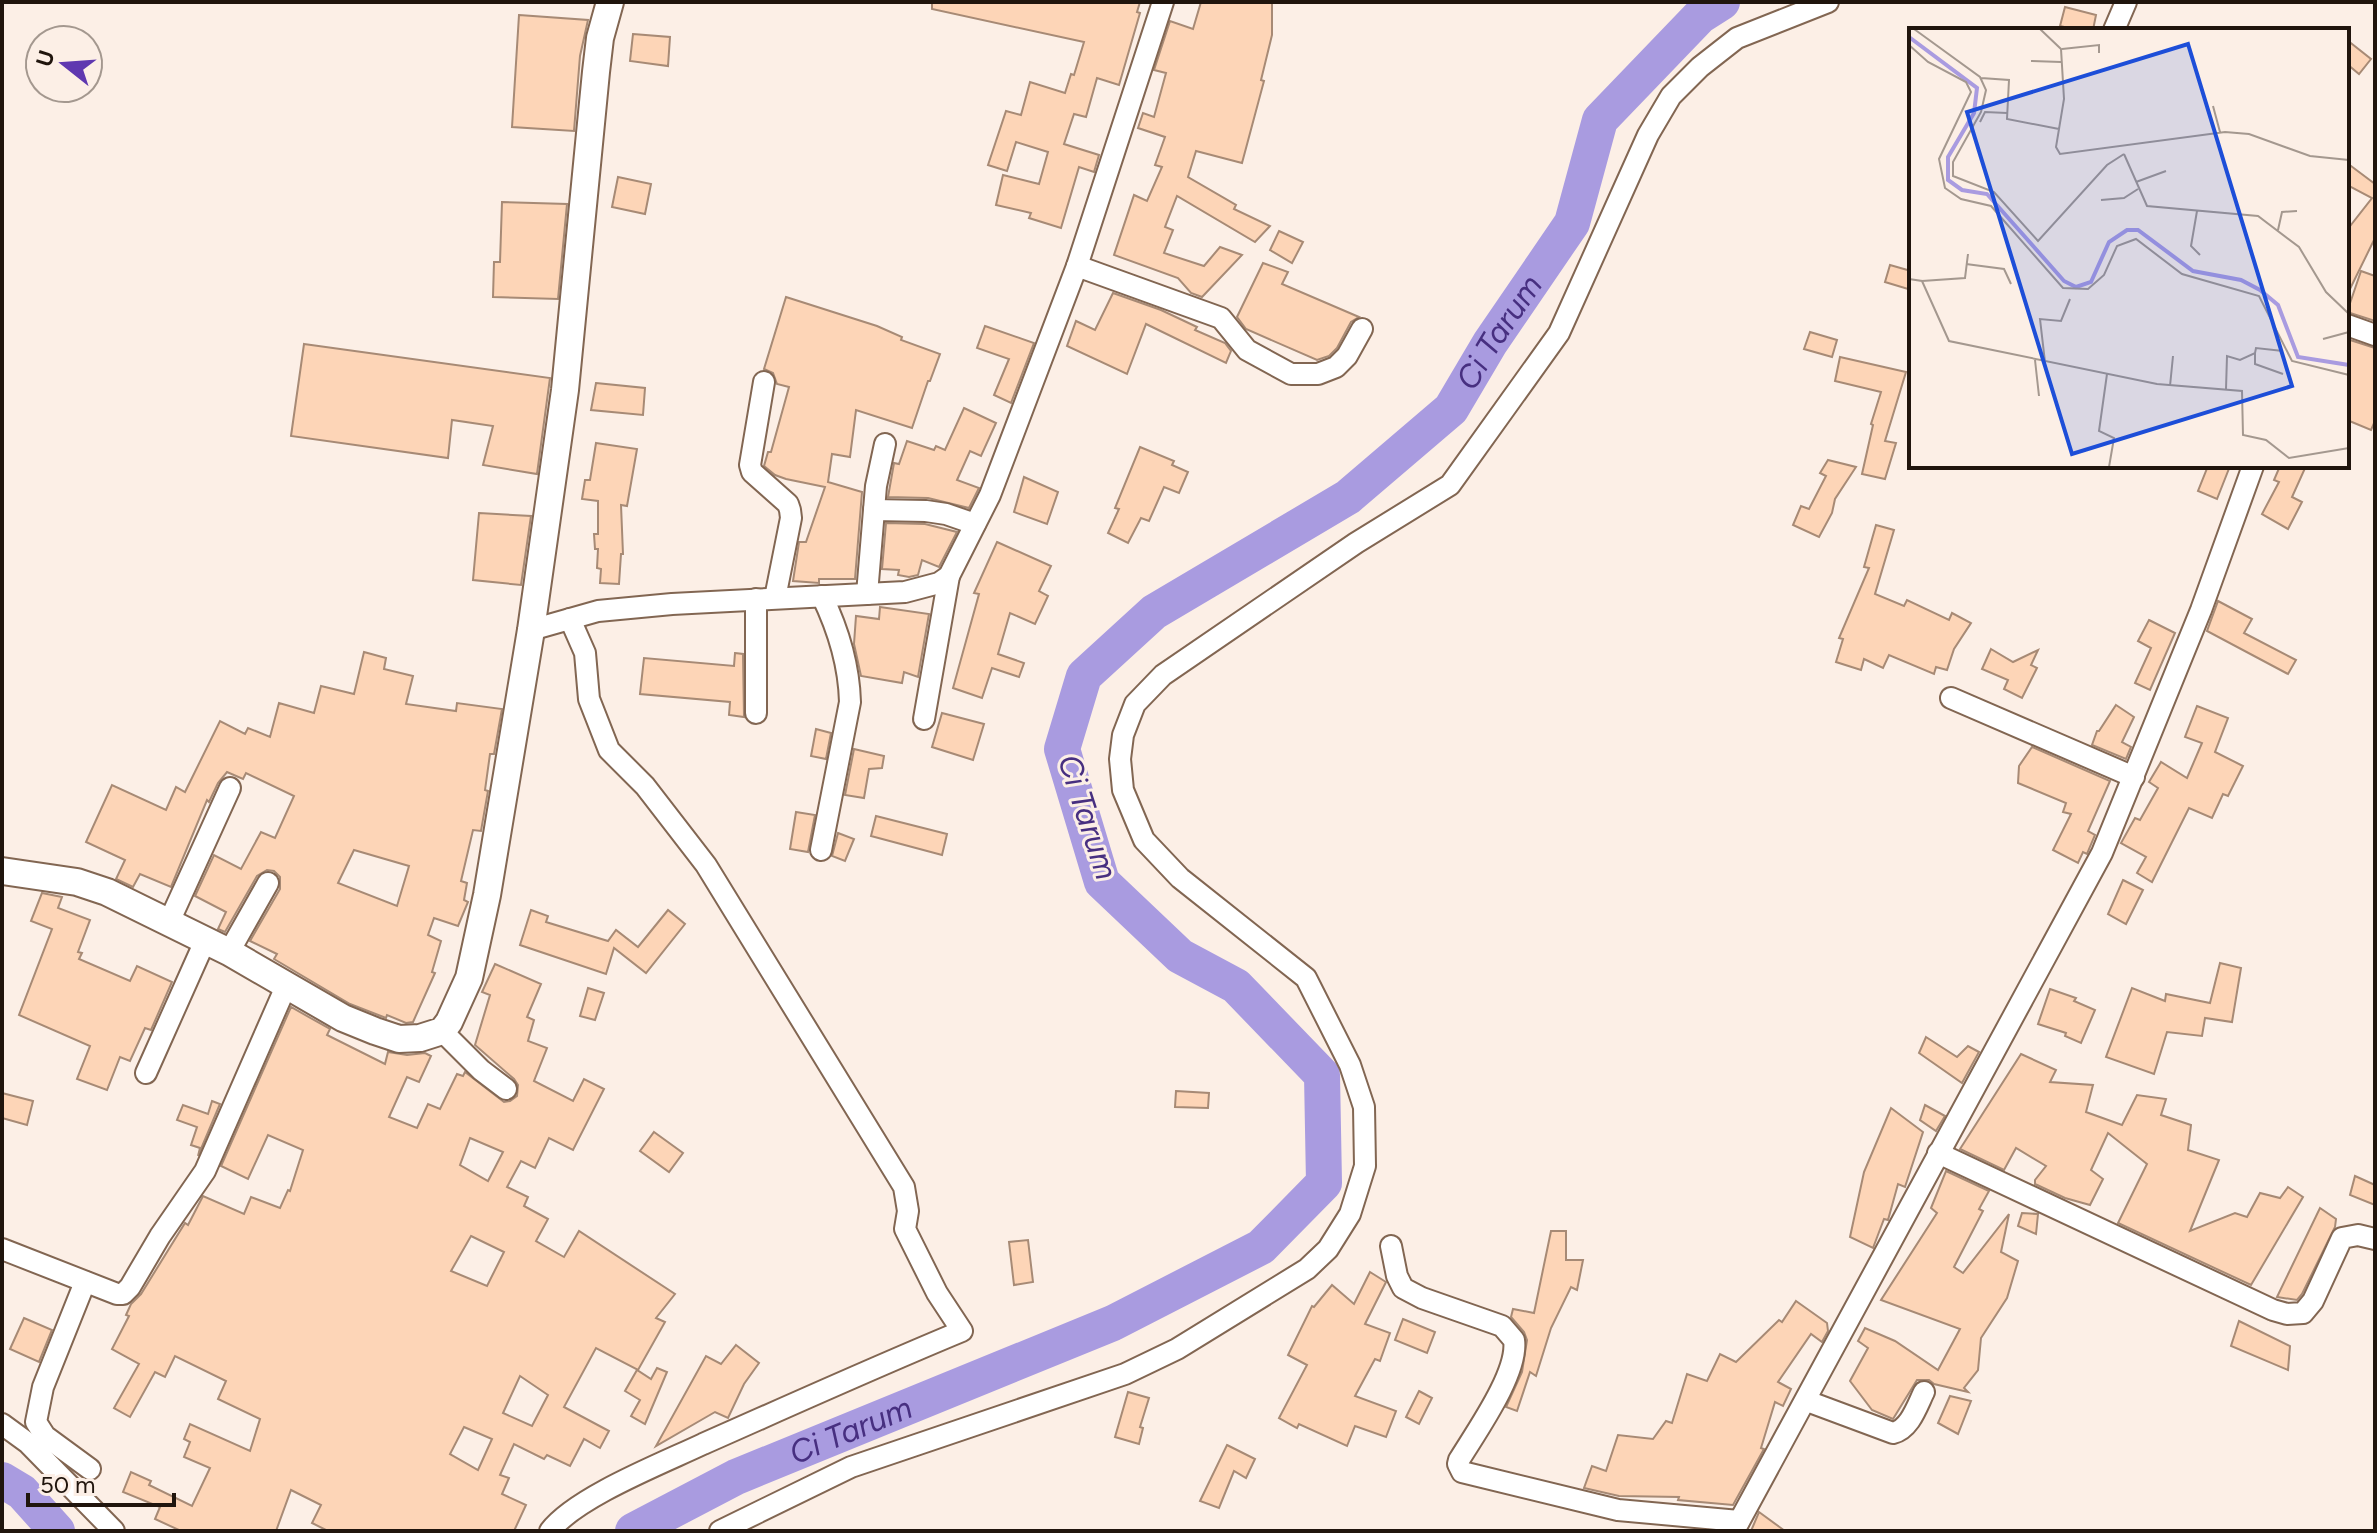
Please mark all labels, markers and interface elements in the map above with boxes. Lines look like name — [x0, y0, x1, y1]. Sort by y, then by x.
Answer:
north arrow — [24, 24, 104, 104]
inset map — [1909, 28, 2349, 468]
text: U — [30, 47, 61, 70]
water label: Ci Tarum — [1448, 268, 1550, 396]
water label: Ci Tarum — [1050, 750, 1126, 884]
water label: Ci Tarum — [784, 1388, 917, 1472]
scale bar — [28, 1457, 174, 1507]
text: 50 m — [40, 1470, 96, 1499]

